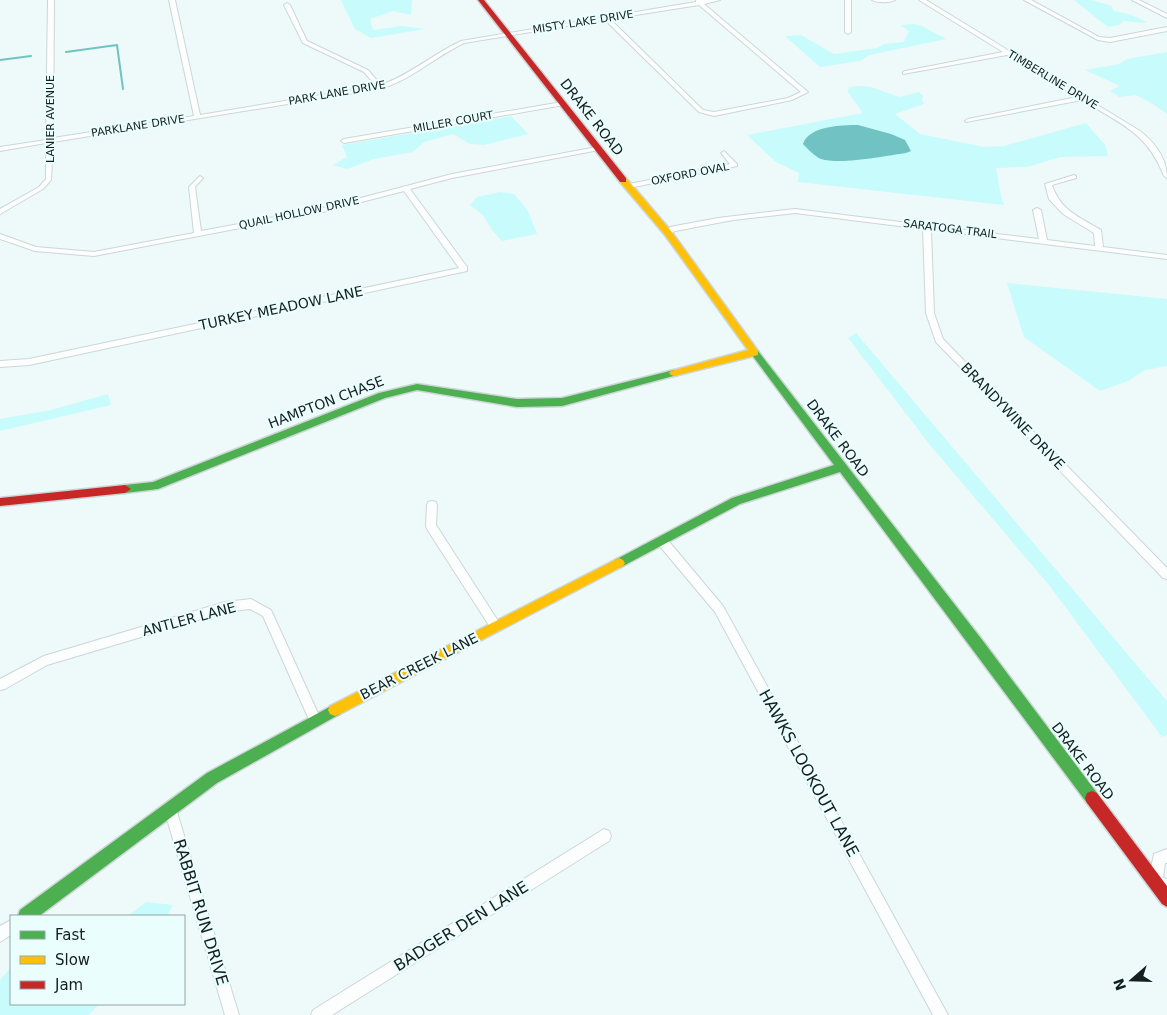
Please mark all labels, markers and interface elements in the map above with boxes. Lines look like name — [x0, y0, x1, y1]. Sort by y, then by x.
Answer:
street label: MISTY LAKE DRIVE — [532, 8, 634, 36]
street label: TIMBERLINE DRIVE — [1004, 47, 1101, 112]
street label: LANIER AVENUE — [44, 75, 57, 163]
street label: DRAKE ROAD — [557, 75, 627, 159]
street label: PARK LANE DRIVE — [288, 78, 387, 108]
street label: MILLER COURT — [412, 109, 494, 135]
street label: PARKLANE DRIVE — [90, 112, 186, 140]
street label: OXFORD OVAL — [650, 160, 731, 188]
street label: QUAIL HOLLOW DRIVE — [238, 194, 360, 232]
street label: SARATOGA TRAIL — [902, 217, 998, 241]
street label: TURKEY MEADOW LANE — [197, 283, 364, 333]
street label: BRANDYWINE DRIVE — [958, 359, 1068, 473]
street label: HAMPTON CHASE — [266, 373, 386, 431]
street label: DRAKE ROAD — [804, 396, 872, 480]
street label: ANTLER LANE — [140, 599, 238, 639]
street label: BEAR CREEK LANE — [357, 629, 481, 703]
street label: HAWKS LOOKOUT LANE — [755, 686, 863, 860]
street label: DRAKE ROAD — [1049, 719, 1117, 803]
street label: RABBIT RUN DRIVE — [170, 837, 232, 987]
street label: BADGER DEN LANE — [390, 877, 532, 975]
legend — [10, 915, 185, 1005]
text: Fast — [55, 926, 85, 944]
text: Slow — [55, 951, 90, 969]
north arrow — [1107, 955, 1157, 1005]
text: Jam — [54, 976, 83, 994]
text: N — [1110, 976, 1129, 993]

